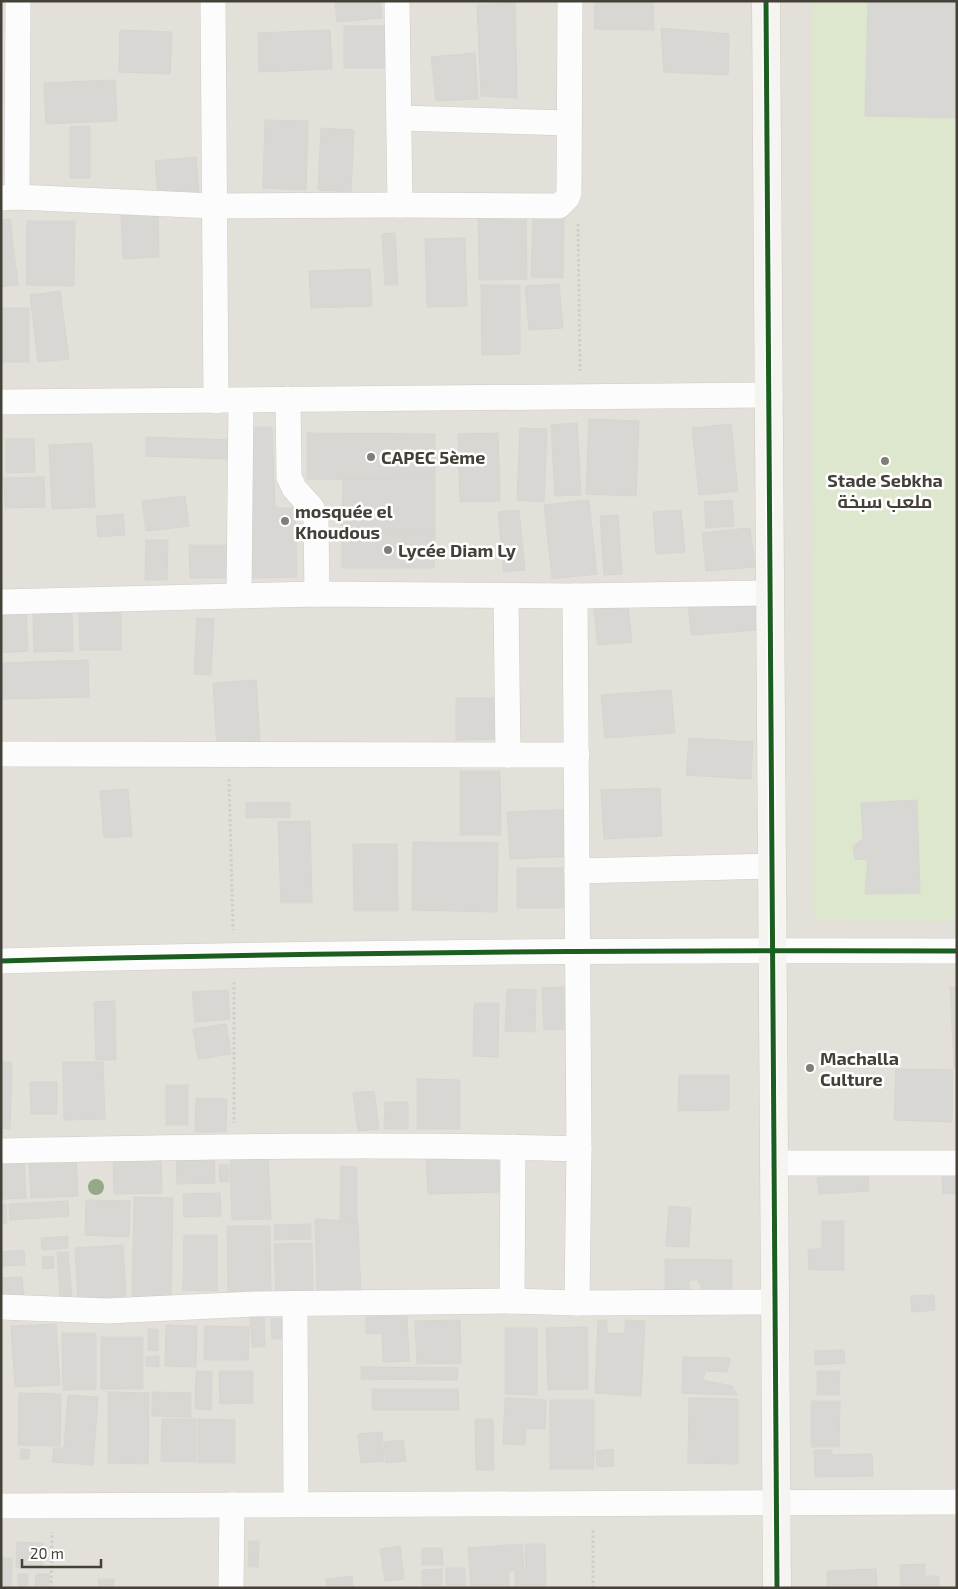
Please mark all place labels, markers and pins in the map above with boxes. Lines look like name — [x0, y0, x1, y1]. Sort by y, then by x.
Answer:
place label: CAPEC 5ème — [381, 446, 485, 468]
marker: CAPEC 5ème — [365, 451, 377, 463]
marker: Stade Sebkha ملعب سبخة — [879, 455, 891, 467]
place label: Stade Sebkha ملعب سبخة — [827, 469, 943, 512]
place label: mosquée el Khoudous — [295, 500, 393, 543]
marker: mosquée el Khoudous — [279, 515, 291, 527]
place label: Lycée Diam Ly — [398, 539, 517, 561]
marker: Lycée Diam Ly — [382, 544, 394, 556]
place label: Machalla Culture — [820, 1047, 899, 1090]
marker: Machalla Culture — [804, 1062, 816, 1074]

